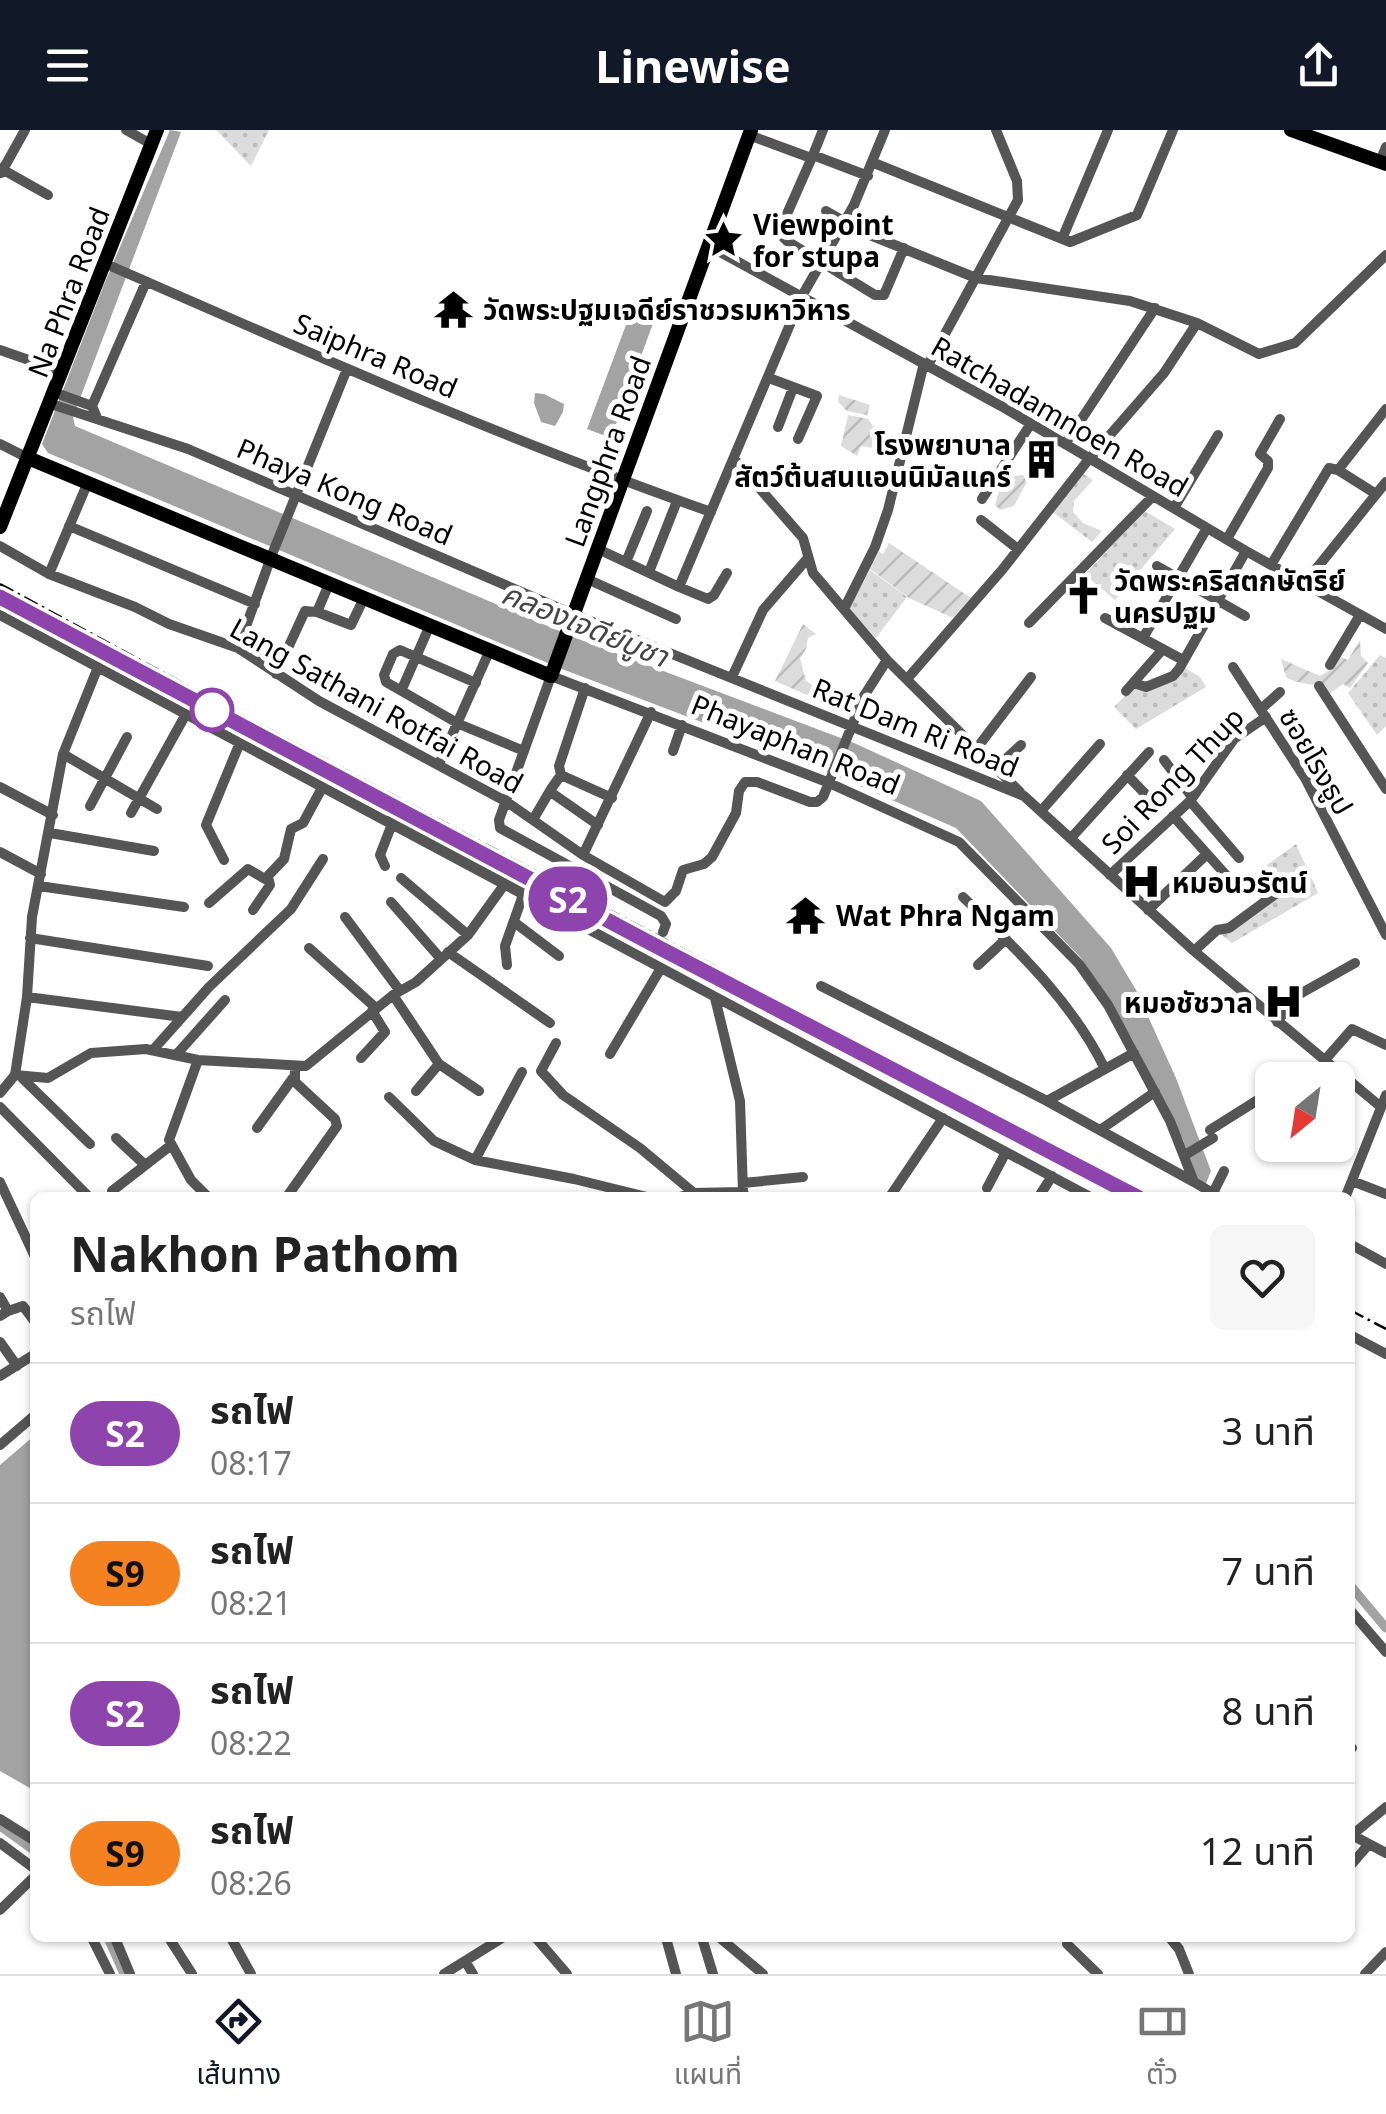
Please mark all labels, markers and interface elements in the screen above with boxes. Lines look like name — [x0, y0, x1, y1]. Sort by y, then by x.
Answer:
text: Linewise — [595, 35, 791, 96]
icon: menu — [40, 38, 95, 93]
icon: share — [1291, 38, 1346, 93]
street label: Na Phra Road — [18, 201, 118, 383]
place label: Viewpoint for stupa — [753, 205, 894, 275]
place icon: Viewpoint for stupa — [702, 219, 744, 261]
temple icon: วัดพระปฐมเจดีย์ราชวรมหาวิหาร — [432, 288, 474, 330]
place label: วัดพระปฐมเจดีย์ราชวรมหาวิหาร — [483, 290, 851, 328]
street label: Saiphra Road — [288, 303, 464, 407]
street label: Ratchadamnoen Road — [925, 327, 1195, 505]
street label: Langphra Road — [555, 350, 659, 552]
place label: โรงพยาบาล สัตว์ต้นสนแอนนิมัลแคร์ — [734, 425, 1011, 495]
street label: Phaya Kong Road — [231, 428, 459, 554]
building icon: โรงพยาบาล สัตว์ต้นสนแอนนิมัลแคร์ — [1020, 439, 1062, 481]
place label: วัดพระคริสตกษัตริย์ นครปฐม — [1114, 561, 1346, 631]
water label: คลองเจดีย์บูชา — [496, 572, 676, 677]
church icon: วัดพระคริสตกษัตริย์ นครปฐม — [1063, 575, 1105, 617]
street label: Lang Sathani Rotfai Road — [224, 608, 530, 802]
street label: Rat Dam Ri Road — [807, 668, 1025, 786]
street label: Phayaphan Road — [686, 685, 906, 803]
unlabelled marker — [191, 689, 233, 731]
street label: Soi Rong Thup — [1092, 698, 1252, 862]
street label: ซอยโรงธูป — [1271, 701, 1363, 821]
hospital icon: หมอนวรัตน์ — [1121, 861, 1163, 903]
place label: หมอนวรัตน์ — [1172, 863, 1308, 901]
line badge: S2 — [523, 866, 613, 932]
text: S2 — [548, 876, 588, 923]
temple icon: Wat Phra Ngam — [785, 894, 827, 936]
place label: Wat Phra Ngam — [836, 896, 1055, 934]
hospital icon: หมอชัชวาล — [1262, 981, 1304, 1023]
place label: หมอชัชวาล — [1124, 983, 1253, 1021]
north arrow — [1255, 1062, 1355, 1162]
map controls — [1255, 1062, 1355, 1162]
text: Nakhon Pathom — [70, 1221, 460, 1286]
button: heart — [1210, 1225, 1315, 1330]
text: รถไฟ — [70, 1291, 136, 1334]
text: รถไฟ — [210, 1383, 293, 1435]
text: 3 นาที — [1222, 1404, 1315, 1456]
text: S2 — [105, 1410, 145, 1457]
text: 08:17 — [210, 1441, 292, 1484]
text: รถไฟ — [210, 1523, 293, 1575]
text: 7 นาที — [1222, 1544, 1315, 1596]
text: S9 — [105, 1550, 145, 1597]
text: 08:21 — [210, 1581, 292, 1624]
text: รถไฟ — [210, 1663, 293, 1715]
text: 8 นาที — [1222, 1684, 1315, 1736]
text: S2 — [105, 1690, 145, 1737]
text: 08:22 — [210, 1721, 292, 1764]
text: รถไฟ — [210, 1803, 293, 1855]
text: 12 นาที — [1200, 1824, 1315, 1876]
text: S9 — [105, 1830, 145, 1877]
text: 08:26 — [210, 1861, 292, 1904]
tab: เส้นทาง — [196, 1994, 281, 2097]
tab: แผนที่ — [674, 1994, 742, 2097]
tab: ตั๋ว — [1135, 1994, 1190, 2097]

